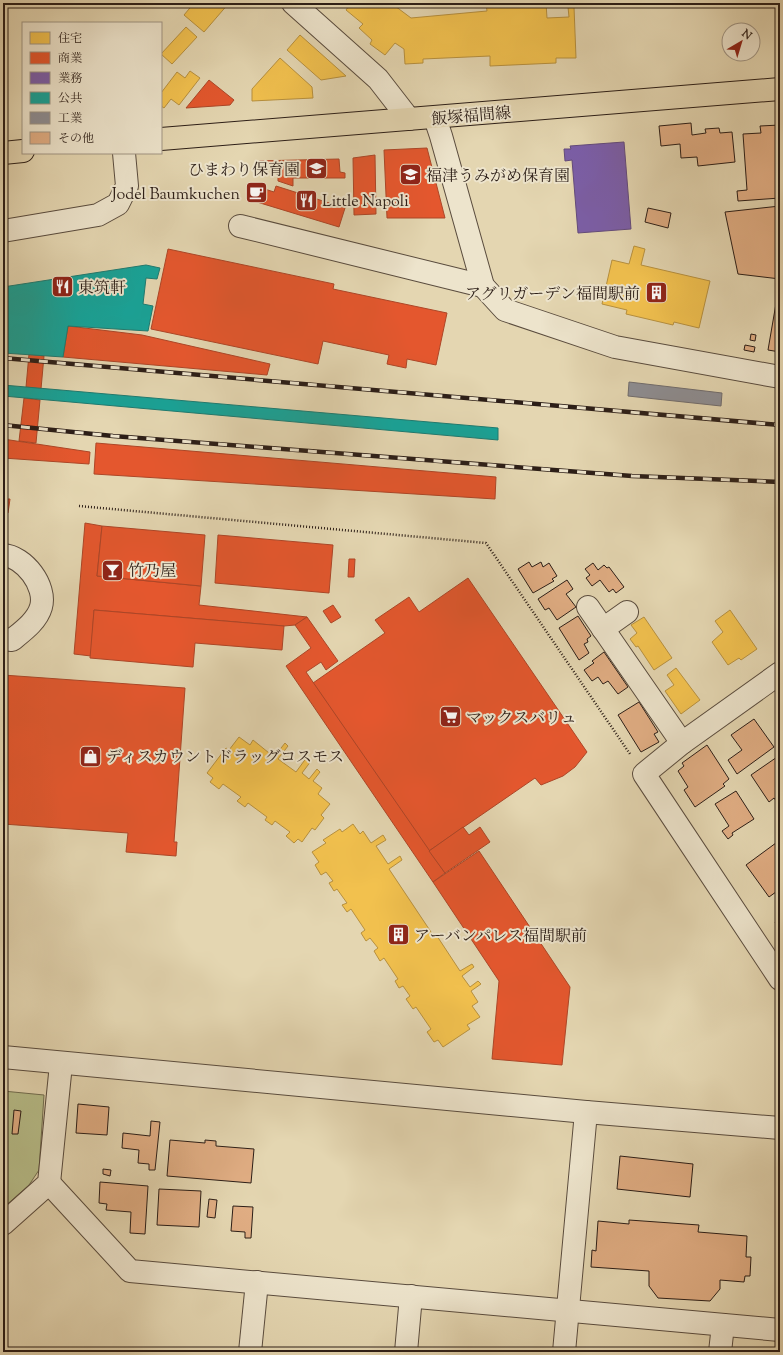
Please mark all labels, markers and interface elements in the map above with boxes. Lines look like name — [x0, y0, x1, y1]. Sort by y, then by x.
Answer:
legend — [22, 22, 162, 154]
north arrow — [721, 22, 761, 62]
text: N — [737, 25, 755, 44]
text: 住宅 — [58, 30, 82, 48]
text: 商業 — [58, 50, 82, 68]
text: 業務 — [58, 70, 82, 88]
text: 公共 — [58, 90, 82, 108]
street label: 飯塚福間線 — [430, 103, 512, 132]
text: 工業 — [58, 110, 82, 128]
text: その他 — [58, 130, 94, 148]
school or university icon: ひまわり保育園 — [303, 156, 329, 182]
place label: ひまわり保育園 — [188, 160, 300, 183]
school or university icon: 福津うみがめ保育園 — [397, 162, 423, 188]
place label: 福津うみがめ保育園 — [426, 166, 570, 189]
cafe icon: Jodel Baumkuchen — [243, 180, 269, 206]
place label: Jodel Baumkuchen — [111, 184, 241, 207]
restaurant icon: Little Napoli — [293, 187, 319, 213]
place label: Little Napoli — [322, 191, 409, 214]
restaurant icon: 東筑軒 — [50, 274, 76, 300]
place label: 東筑軒 — [78, 278, 126, 301]
building icon: アグリガーデン福間駅前 — [643, 280, 669, 306]
place label: アグリガーデン福間駅前 — [465, 284, 640, 307]
bar icon: 竹乃屋 — [100, 557, 126, 583]
place label: 竹乃屋 — [128, 561, 176, 584]
supermarket icon: マックスバリュ — [437, 704, 463, 730]
place label: マックスバリュ — [466, 708, 577, 731]
shop icon: ディスカウントドラッグコスモス — [78, 743, 104, 769]
place label: ディスカウントドラッグコスモス — [106, 747, 344, 770]
building icon: アーバンパレス福間駅前 — [385, 922, 411, 948]
place label: アーバンパレス福間駅前 — [414, 926, 587, 949]

